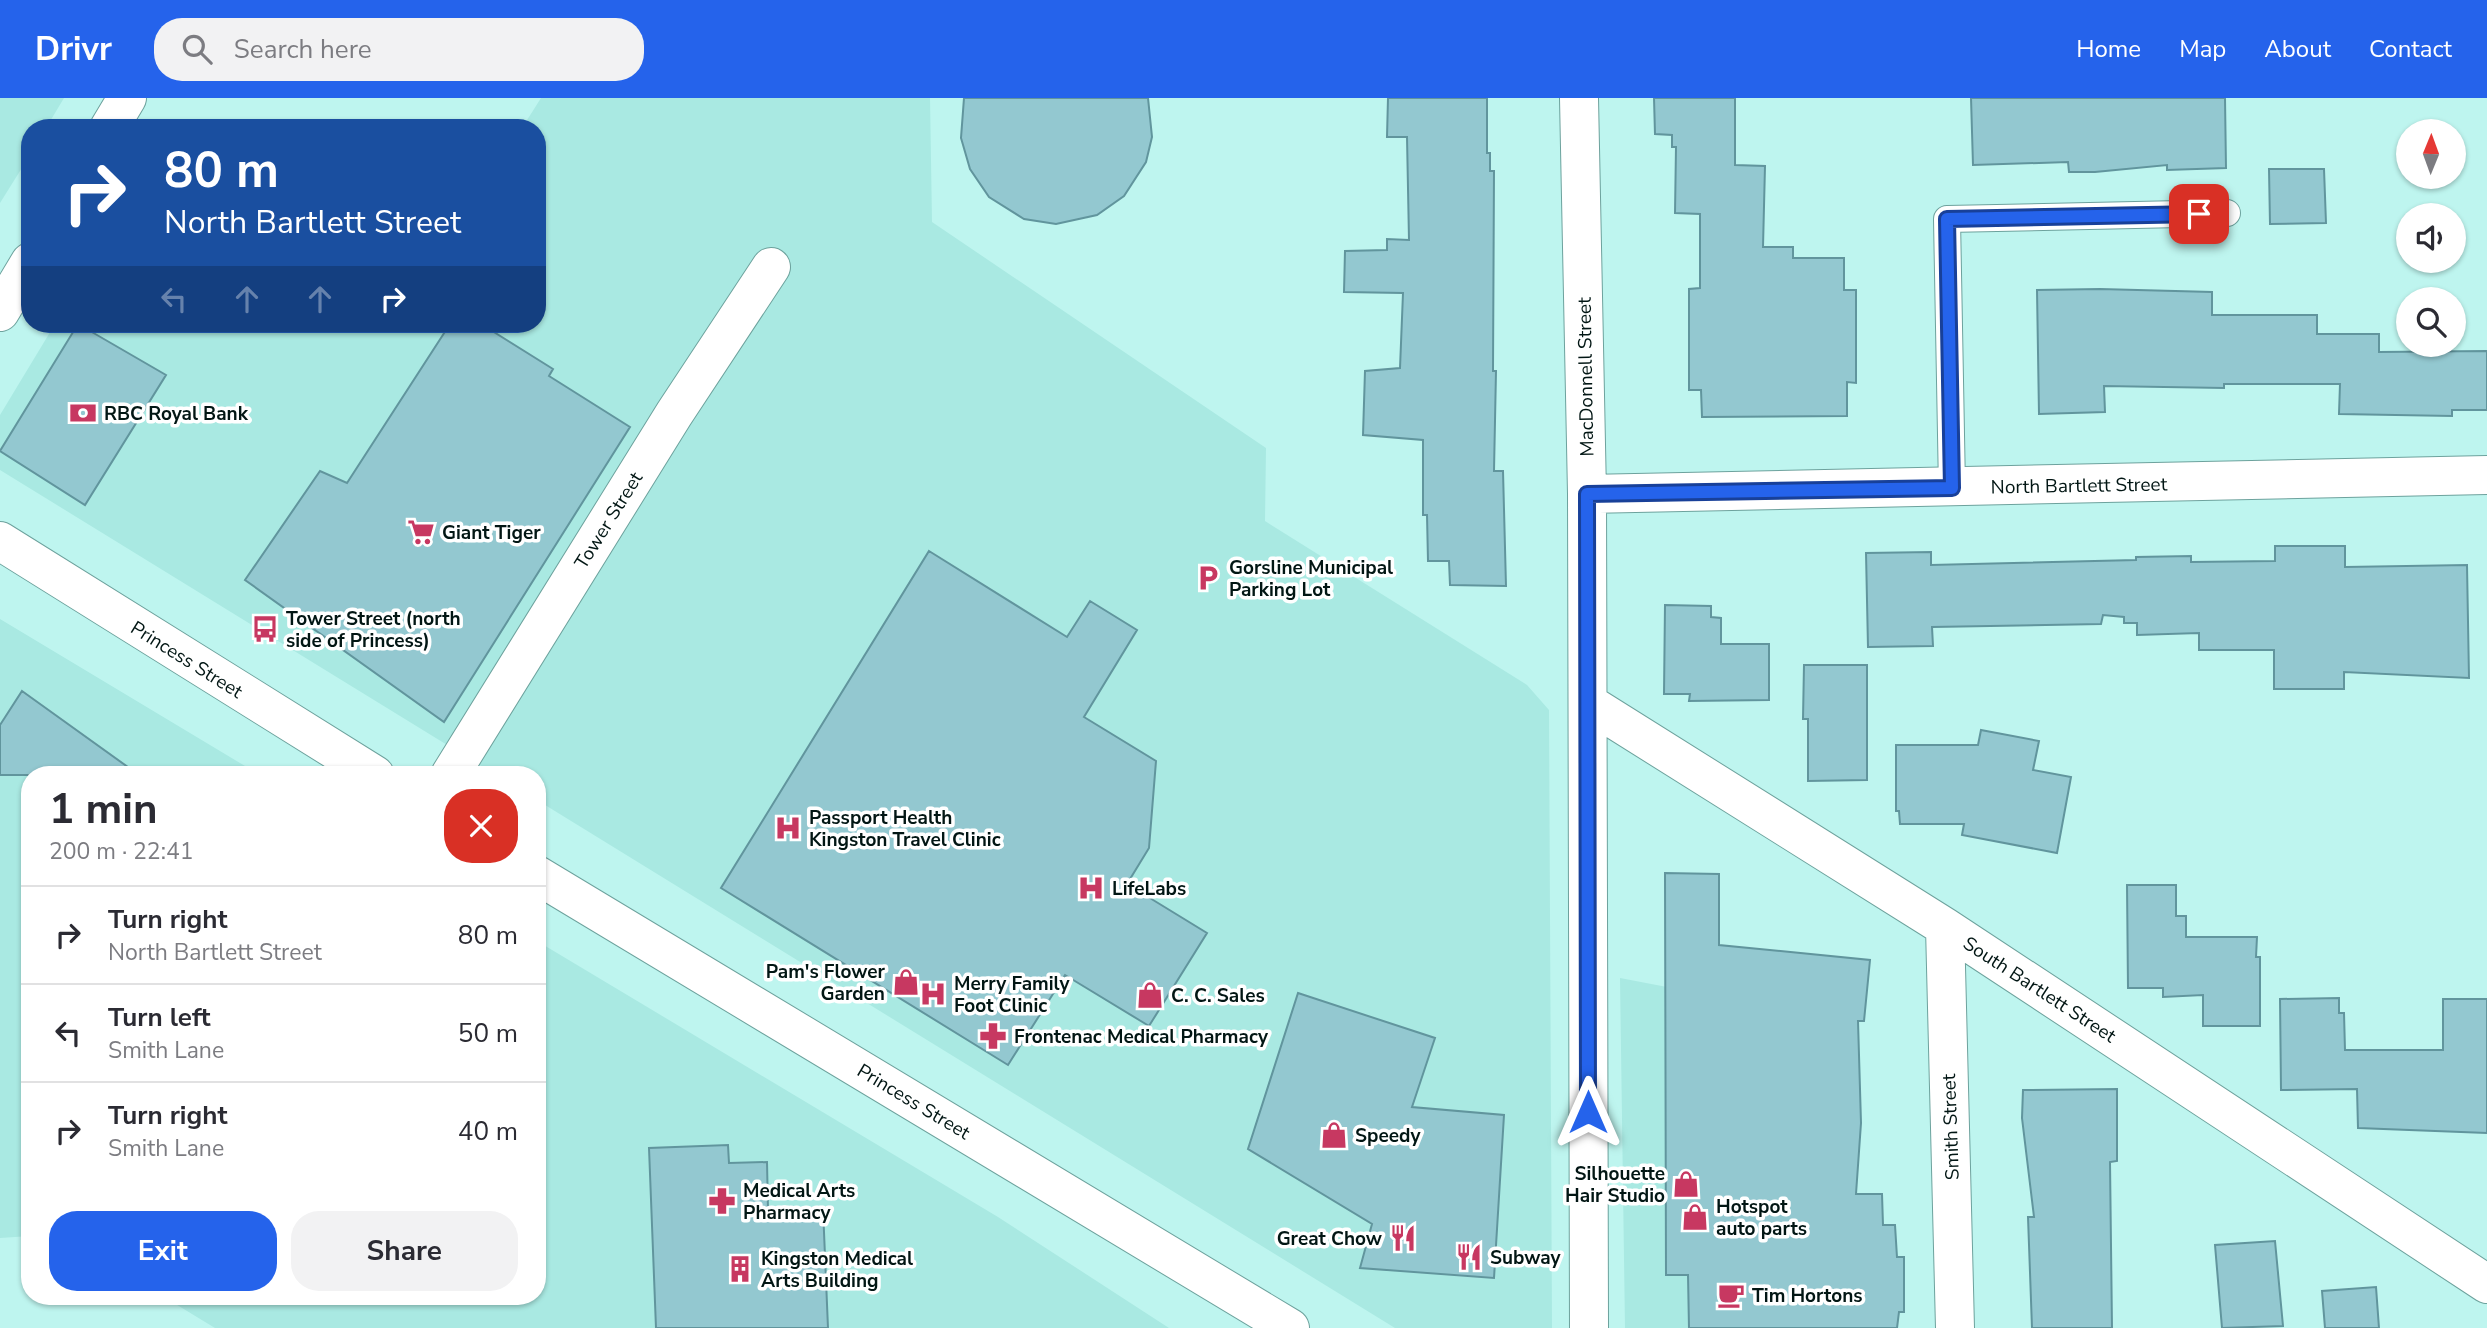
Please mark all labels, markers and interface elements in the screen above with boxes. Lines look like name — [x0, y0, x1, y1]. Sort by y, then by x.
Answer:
search box — [154, 18, 644, 81]
text: Drivr — [35, 27, 112, 72]
icon: search — [178, 30, 216, 68]
text: Search here — [234, 32, 372, 67]
text: Home — [2076, 33, 2141, 65]
text: Map — [2179, 33, 2226, 65]
text: About — [2264, 33, 2331, 65]
text: Contact — [2369, 33, 2452, 65]
north arrow — [2396, 119, 2466, 189]
map controls — [2396, 119, 2466, 357]
text: 80 m — [164, 137, 279, 204]
icon: right — [49, 147, 140, 238]
pin — [2169, 184, 2229, 244]
icon: arrive — [2180, 195, 2218, 233]
text: North Bartlett Street — [164, 201, 461, 244]
button: sound — [2396, 203, 2466, 273]
icon: left — [155, 280, 193, 318]
icon: ahead — [228, 280, 266, 318]
icon: ahead — [301, 280, 339, 318]
icon: right — [374, 280, 412, 318]
button: search — [2396, 287, 2466, 357]
street label: MacDonnell Street — [1572, 297, 1600, 457]
bank icon: RBC Royal Bank — [68, 398, 98, 428]
place label: RBC Royal Bank — [104, 401, 249, 427]
street label: Tower Street — [569, 467, 649, 574]
street label: North Bartlett Street — [1991, 471, 2168, 501]
supermarket icon: Giant Tiger — [406, 517, 436, 547]
place label: Giant Tiger — [442, 520, 541, 546]
place label: Gorsline Municipal Parking Lot — [1229, 555, 1393, 603]
parking icon: Gorsline Municipal Parking Lot — [1193, 563, 1223, 593]
place label: Tower Street (north side of Princess) — [286, 606, 461, 654]
bus stop icon: Tower Street (north side of Princess) — [250, 614, 280, 644]
street label: Princess Street — [125, 615, 248, 705]
text: 1 min — [49, 781, 158, 838]
button: close — [444, 789, 518, 863]
place label: Passport Health Kingston Travel Clinic — [809, 805, 1001, 853]
hospital icon: Passport Health Kingston Travel Clinic — [773, 813, 803, 843]
text: 200 m · 22:41 — [49, 836, 194, 867]
hospital icon: LifeLabs — [1076, 873, 1106, 903]
place label: LifeLabs — [1112, 876, 1186, 902]
text: Turn right — [108, 902, 227, 937]
icon: right — [49, 916, 87, 954]
text: 80 m — [458, 918, 518, 953]
street label: South Bartlett Street — [1958, 931, 2121, 1049]
text: North Bartlett Street — [108, 937, 322, 968]
place label: Pam's Flower Garden — [766, 959, 886, 1007]
shop icon: Pam's Flower Garden — [891, 967, 921, 997]
place label: Merry Family Foot Clinic — [954, 971, 1070, 1019]
hospital icon: Merry Family Foot Clinic — [918, 979, 948, 1009]
shop icon: C. C. Sales — [1135, 980, 1165, 1010]
place label: C. C. Sales — [1171, 983, 1265, 1009]
text: Turn left — [108, 1000, 211, 1035]
icon: left — [49, 1014, 87, 1052]
text: 50 m — [458, 1016, 518, 1051]
pharmacy icon: Frontenac Medical Pharmacy — [978, 1021, 1008, 1051]
place label: Frontenac Medical Pharmacy — [1014, 1024, 1269, 1050]
text: Smith Lane — [108, 1035, 224, 1066]
street label: Princess Street — [852, 1058, 975, 1146]
street label: Smith Street — [1936, 1073, 1966, 1181]
position arrow — [1551, 1075, 1625, 1149]
text: Turn right — [108, 1098, 227, 1133]
icon: right — [49, 1112, 87, 1150]
text: 40 m — [458, 1114, 518, 1149]
shop icon: Speedy — [1319, 1120, 1349, 1150]
place label: Speedy — [1355, 1123, 1421, 1149]
text: Smith Lane — [108, 1133, 224, 1164]
place label: Silhouette Hair Studio — [1565, 1161, 1665, 1209]
shop icon: Silhouette Hair Studio — [1671, 1169, 1701, 1199]
place label: Medical Arts Pharmacy — [743, 1178, 855, 1226]
pharmacy icon: Medical Arts Pharmacy — [707, 1186, 737, 1216]
place label: Hotspot auto parts — [1716, 1194, 1807, 1242]
shop icon: Hotspot auto parts — [1680, 1202, 1710, 1232]
button: Exit — [49, 1211, 277, 1291]
button: Share — [291, 1211, 518, 1291]
restaurant icon: Great Chow — [1388, 1223, 1418, 1253]
place label: Great Chow — [1277, 1226, 1383, 1252]
restaurant icon: Subway — [1454, 1242, 1484, 1272]
place label: Subway — [1490, 1245, 1562, 1271]
place label: Kingston Medical Arts Building — [761, 1246, 913, 1294]
building icon: Kingston Medical Arts Building — [725, 1254, 755, 1284]
cafe icon: Tim Hortons — [1716, 1280, 1746, 1310]
place label: Tim Hortons — [1752, 1283, 1863, 1309]

